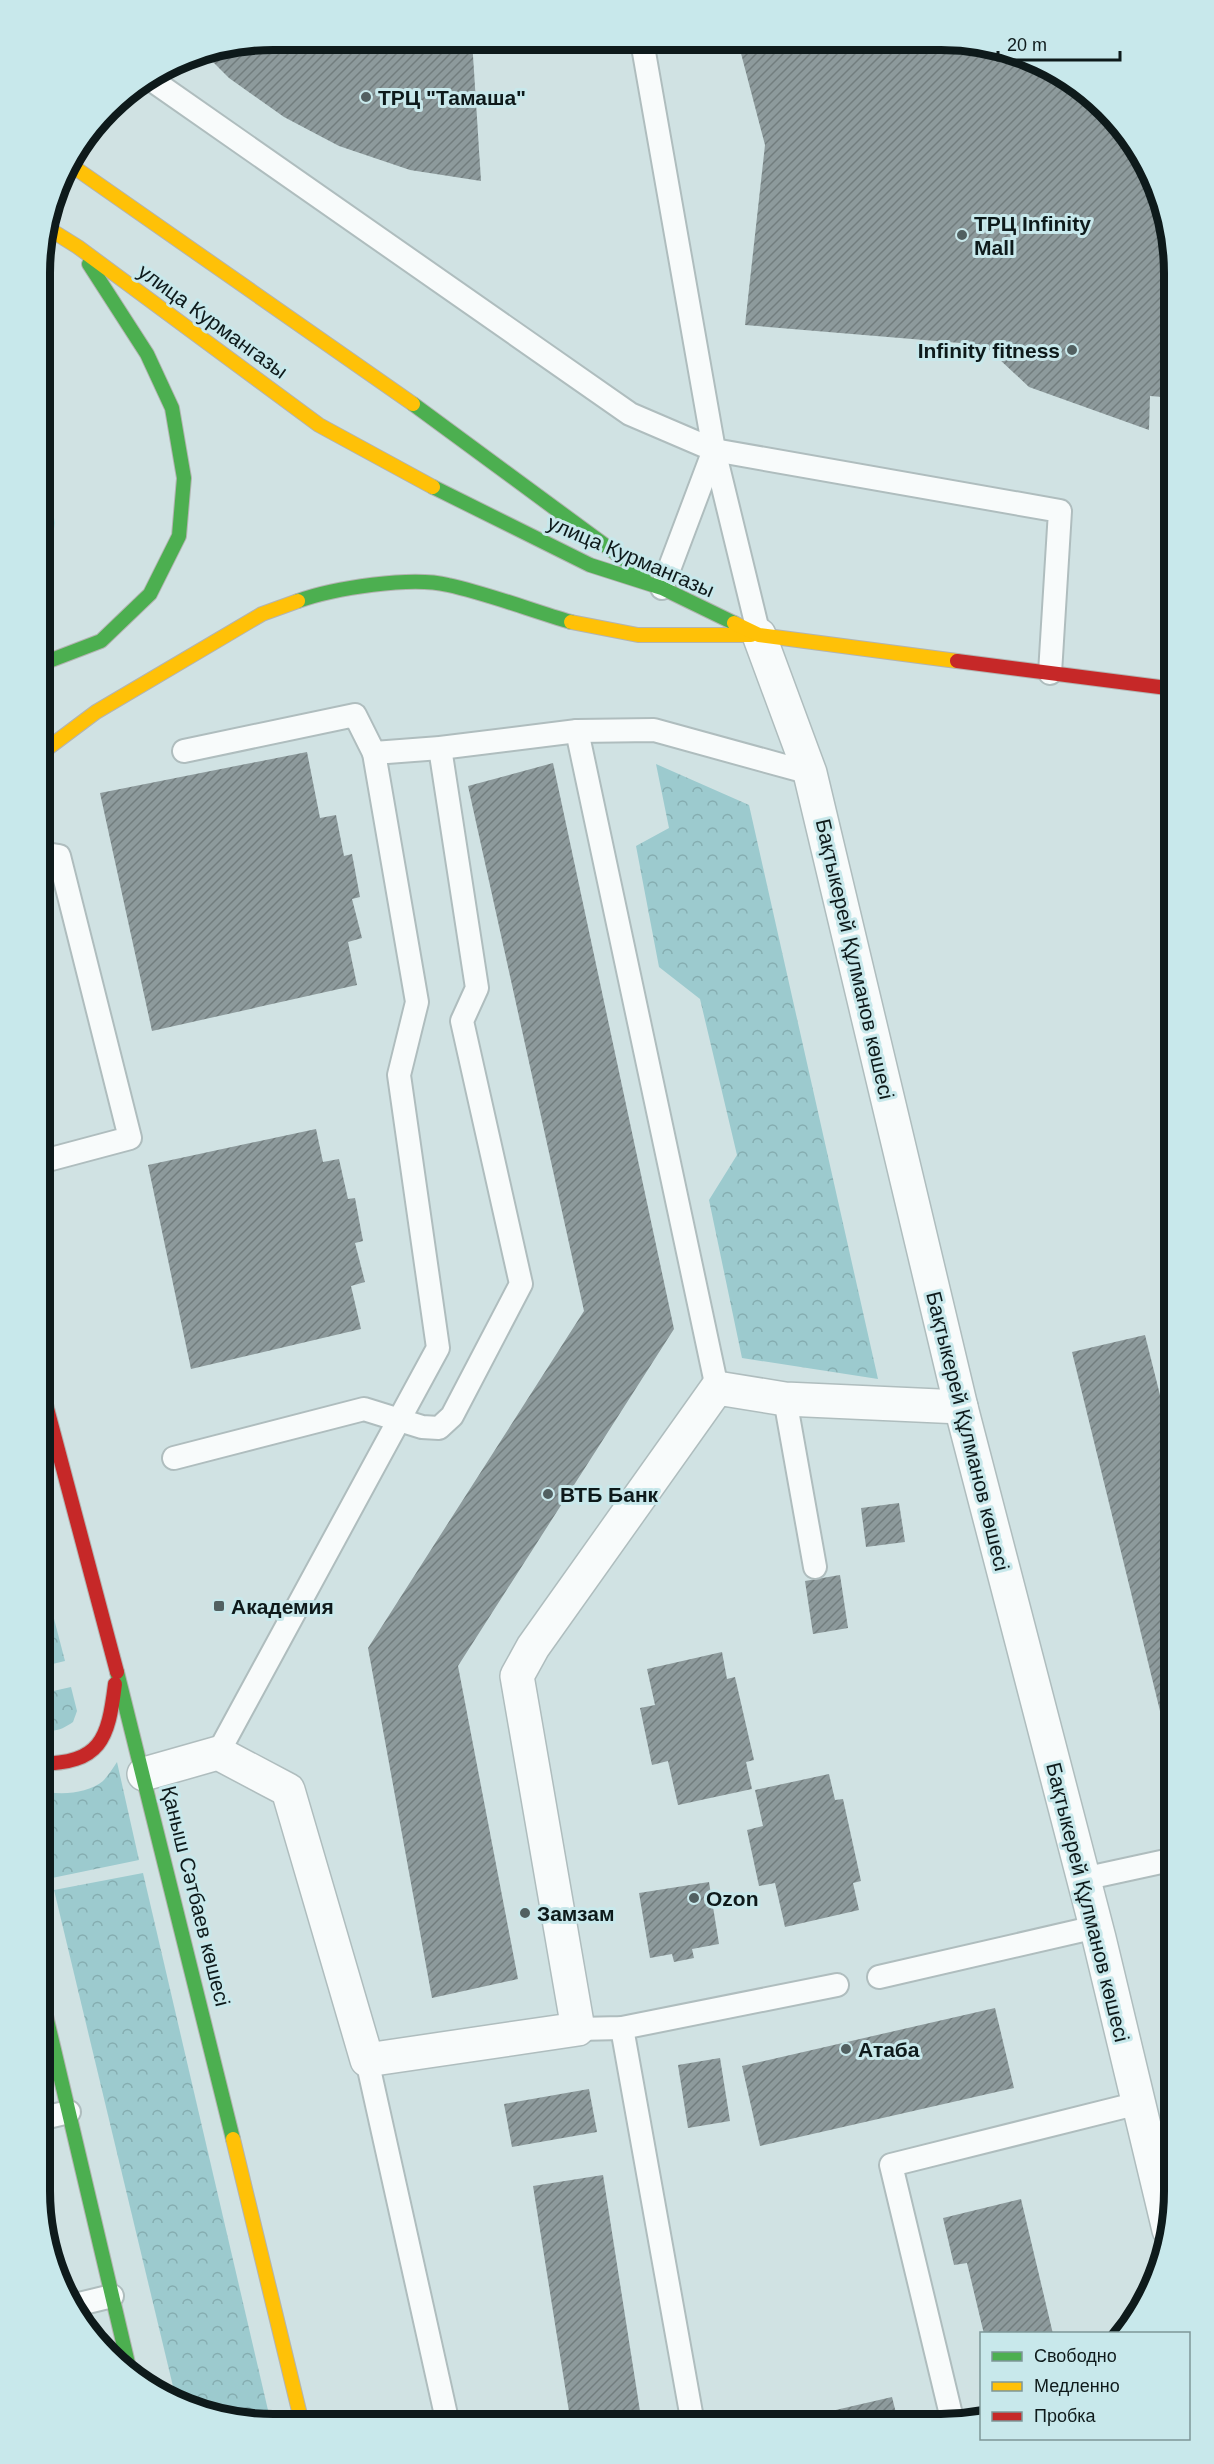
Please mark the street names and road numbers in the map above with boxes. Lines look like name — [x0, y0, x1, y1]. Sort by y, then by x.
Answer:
street label: улица Курмангазы — [134, 259, 292, 383]
street label: улица Курмангазы — [544, 510, 718, 602]
street label: Бақтыкерей Құлманов көшесі — [811, 816, 899, 1102]
street label: Бақтыкерей Құлманов көшесі — [922, 1289, 1014, 1573]
street label: Бақтыкерей Құлманов көшесі — [1042, 1760, 1134, 2044]
street label: Қаныш Сәтбаев көшесі — [157, 1783, 235, 2009]

